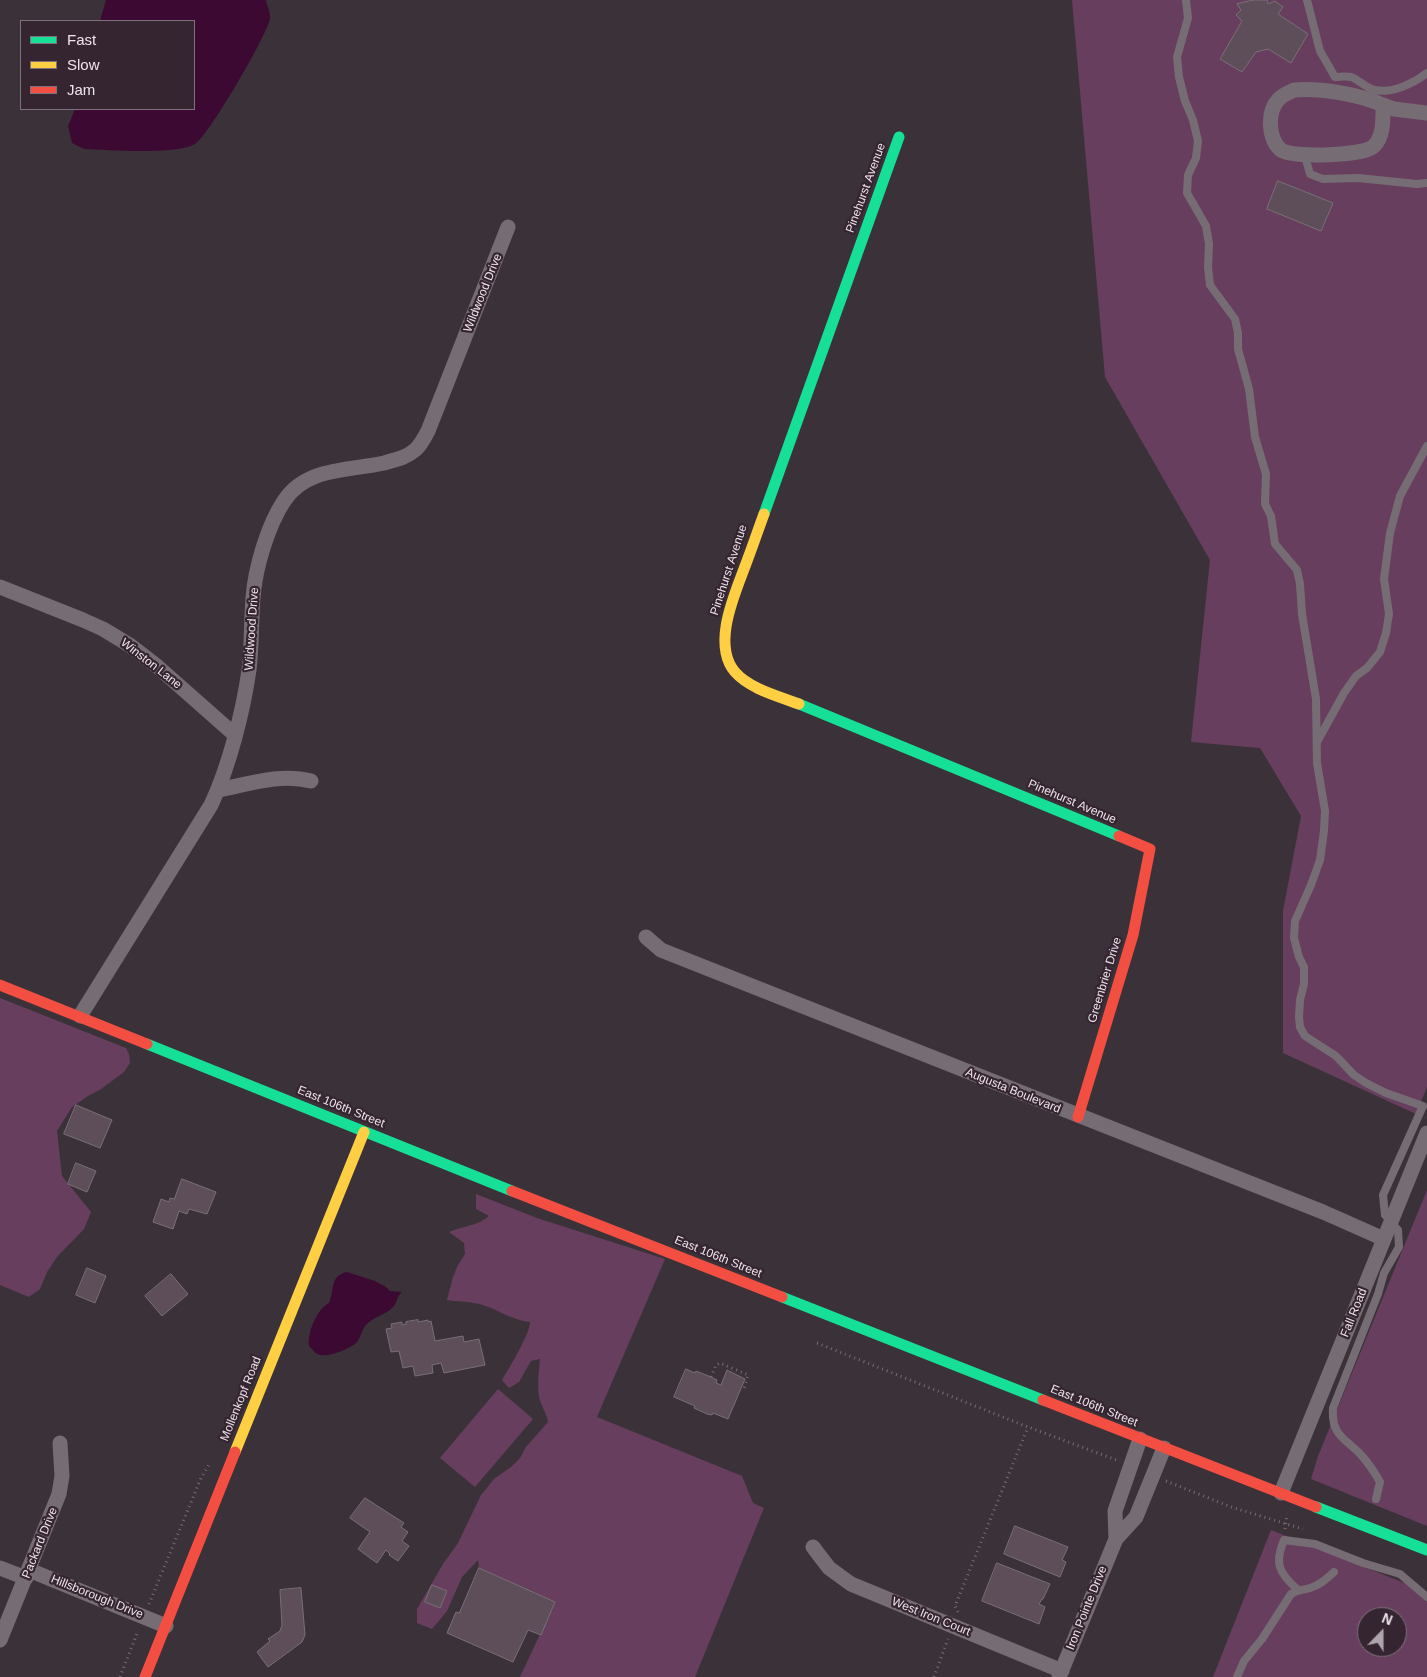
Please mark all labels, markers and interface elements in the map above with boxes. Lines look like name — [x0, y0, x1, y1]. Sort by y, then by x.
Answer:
legend — [20, 20, 195, 110]
text: Fast — [67, 31, 96, 48]
text: Slow — [67, 56, 100, 73]
text: Jam — [67, 81, 95, 98]
street label: Pinehurst Avenue — [843, 141, 889, 235]
street label: Wildwood Drive — [461, 252, 505, 334]
street label: Pinehurst Avenue — [708, 523, 750, 617]
street label: Wildwood Drive — [242, 587, 262, 671]
street label: Winston Lane — [118, 636, 184, 692]
street label: Pinehurst Avenue — [1026, 777, 1118, 827]
street label: Greenbrier Drive — [1085, 935, 1125, 1025]
street label: Augusta Boulevard — [963, 1065, 1063, 1117]
street label: East 106th Street — [295, 1083, 387, 1131]
street label: East 106th Street — [672, 1233, 764, 1281]
street label: Fall Road — [1338, 1286, 1370, 1340]
street label: Mollenkopf Road — [217, 1355, 265, 1443]
street label: East 106th Street — [1048, 1382, 1140, 1430]
street label: Packard Drive — [19, 1505, 61, 1581]
street label: Iron Pointe Drive — [1064, 1564, 1110, 1652]
street label: Hillsborough Drive — [49, 1572, 145, 1622]
street label: West Iron Court — [889, 1595, 973, 1639]
north arrow — [1357, 1607, 1407, 1657]
text: N — [1380, 1610, 1395, 1628]

